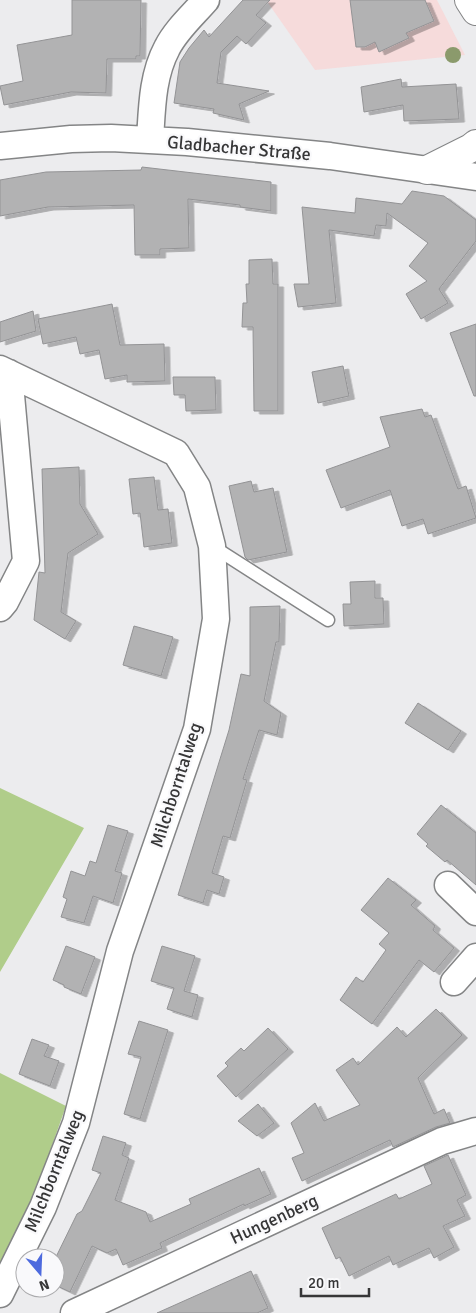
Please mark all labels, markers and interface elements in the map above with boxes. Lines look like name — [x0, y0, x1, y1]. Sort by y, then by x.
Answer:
street label: Gladbacher Straße — [166, 131, 312, 165]
street label: Milchborntalweg — [145, 720, 207, 850]
street label: Milchborntalweg — [19, 1107, 89, 1235]
street label: Hungenberg — [226, 1189, 322, 1249]
north arrow — [15, 1248, 65, 1298]
scale bar — [301, 1266, 368, 1298]
text: 20 m — [308, 1274, 339, 1292]
text: N — [37, 1275, 51, 1294]

